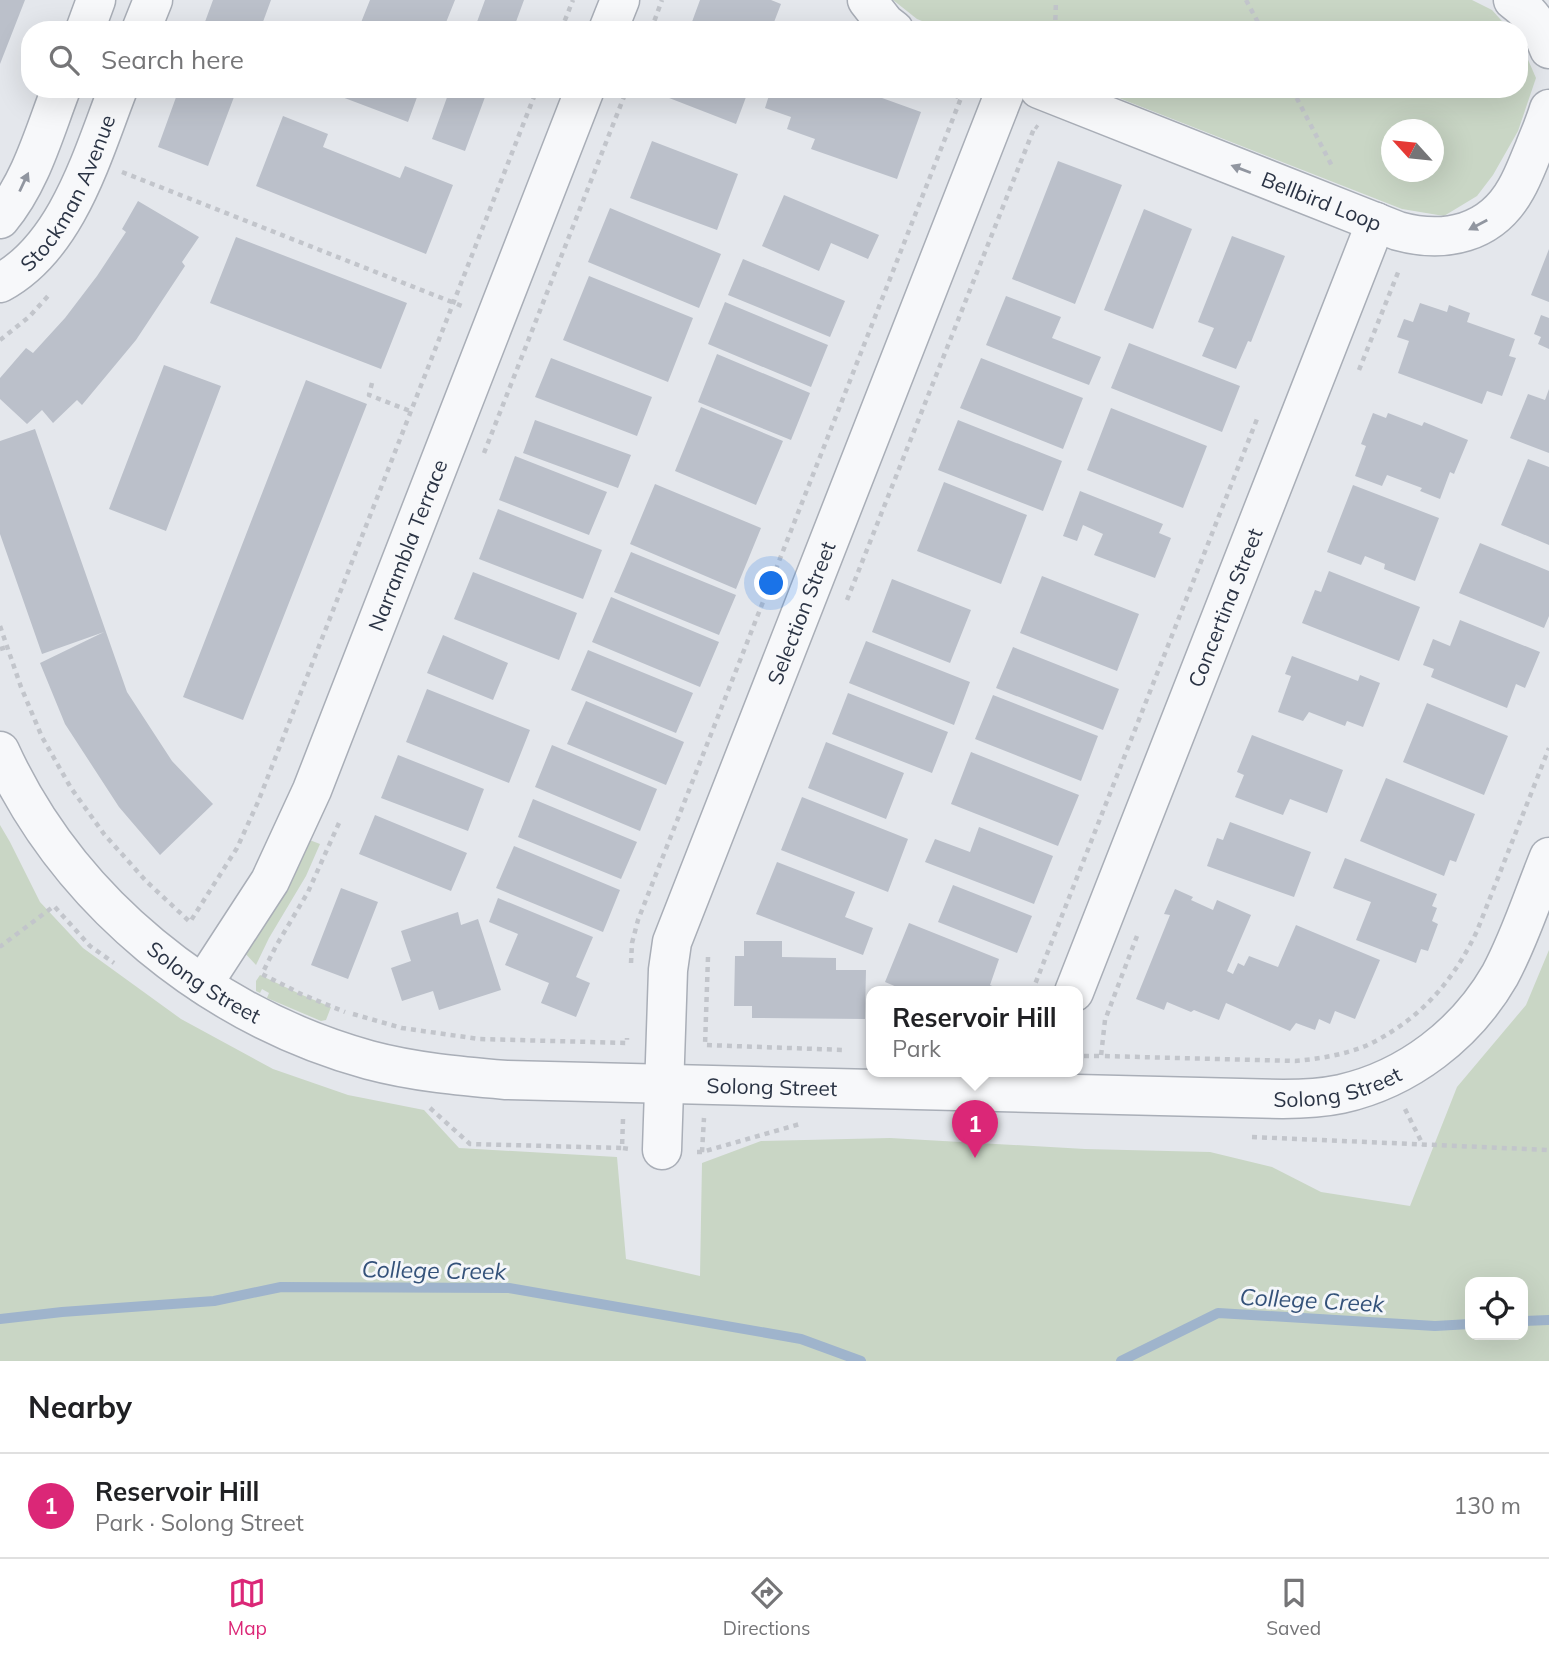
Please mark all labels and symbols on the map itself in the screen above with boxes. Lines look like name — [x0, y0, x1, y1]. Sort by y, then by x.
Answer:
street label: Stockman Avenue — [14, 111, 120, 277]
north arrow — [1381, 119, 1444, 182]
one-way arrow — [1230, 163, 1251, 174]
street label: Bellbird Loop — [1258, 165, 1385, 236]
one-way arrow — [18, 172, 29, 192]
one-way arrow — [1468, 220, 1488, 231]
street label: Narrambla Terrace — [362, 455, 453, 635]
street label: Concertina Street — [1182, 524, 1268, 691]
street label: Selection Street — [761, 537, 841, 688]
your location — [754, 566, 788, 600]
street label: Solong Street — [142, 935, 265, 1029]
street label: Solong Street — [1273, 1061, 1406, 1112]
street label: Solong Street — [706, 1072, 838, 1101]
pin: 1 — [952, 1100, 998, 1158]
water label: College Creek — [361, 1254, 508, 1286]
water label: College Creek — [1239, 1282, 1386, 1318]

